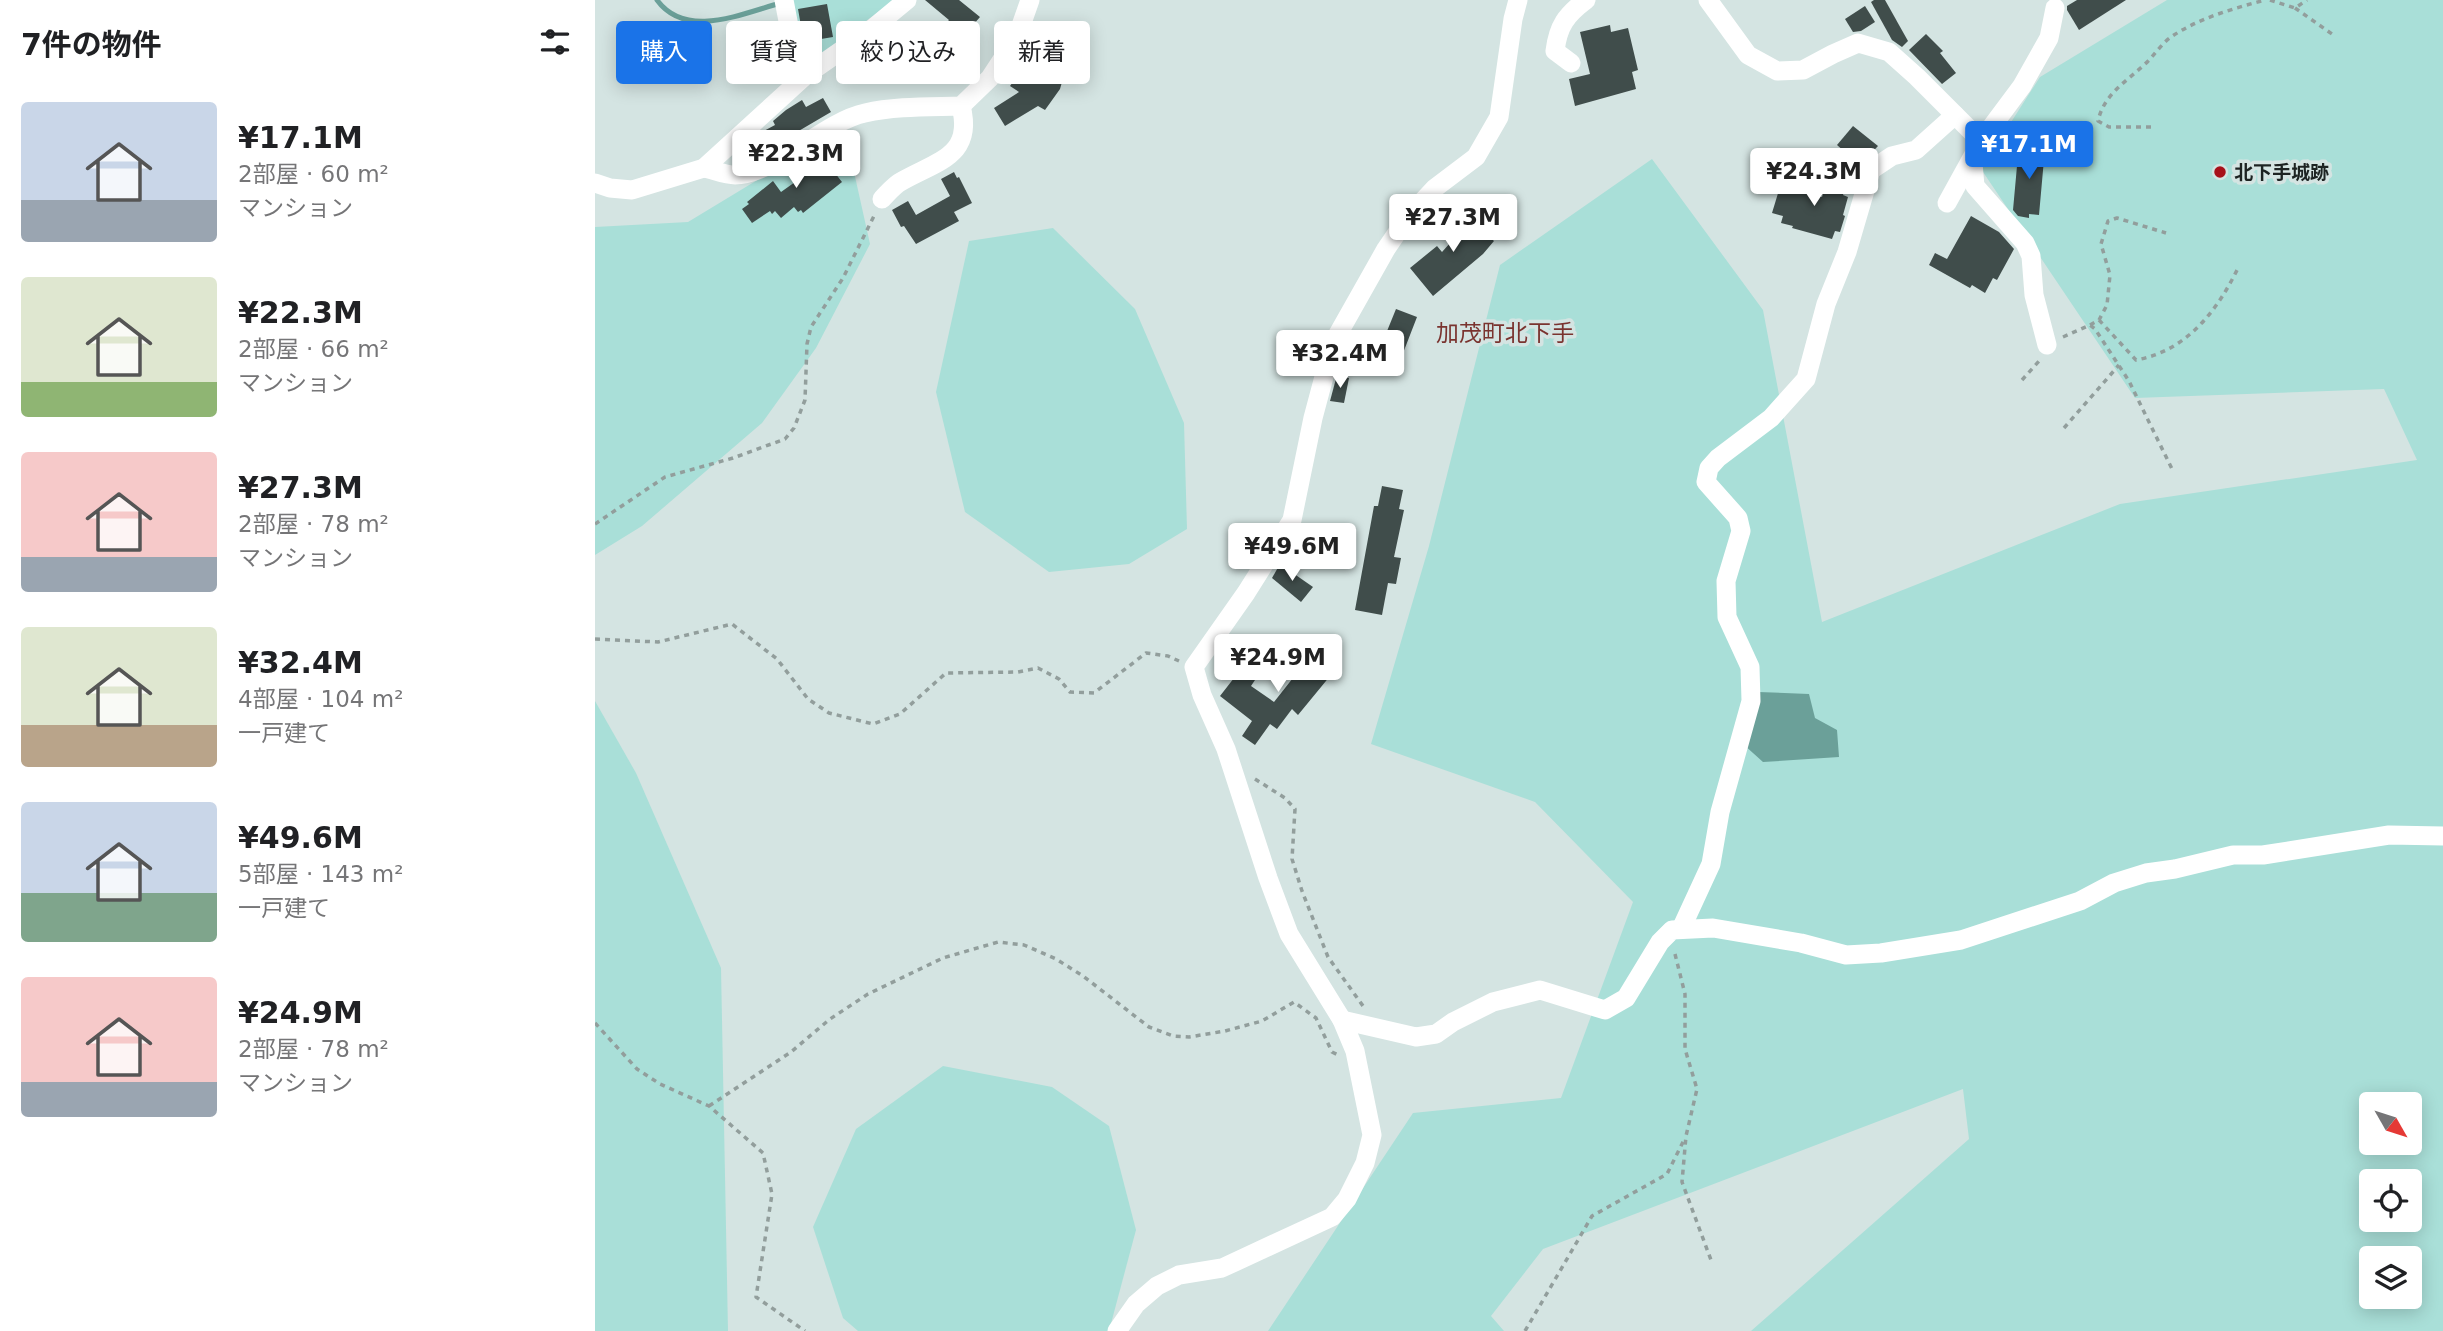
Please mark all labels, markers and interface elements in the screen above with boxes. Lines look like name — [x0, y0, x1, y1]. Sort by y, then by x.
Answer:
chip: 購入 — [616, 21, 712, 84]
chip: 賃貸 — [726, 21, 822, 84]
chip: 絞り込み — [836, 21, 980, 84]
chip: 新着 — [994, 21, 1090, 84]
icon: filters — [536, 23, 574, 61]
text: 7件の物件 — [21, 27, 162, 62]
text: ¥17.1M — [238, 120, 363, 155]
pin: ¥17.1M — [1972, 122, 2086, 181]
icon: home — [77, 130, 161, 214]
pin: ¥22.3M — [739, 130, 853, 190]
text: ¥17.1M — [1981, 131, 2077, 157]
text: ¥22.3M — [748, 140, 844, 166]
pin: ¥24.3M — [1757, 148, 1871, 208]
text: ¥24.3M — [1766, 158, 1862, 184]
text: 2部屋 · 60 m² — [238, 161, 389, 187]
place label: 北下手城跡 — [2234, 161, 2329, 183]
marker: 北下手城跡 — [2212, 164, 2228, 180]
pin: ¥27.3M — [1396, 194, 1510, 254]
text: マンション — [238, 195, 353, 221]
text: ¥27.3M — [1405, 204, 1501, 230]
text: ¥22.3M — [238, 295, 363, 330]
icon: home — [77, 305, 161, 389]
district label: 加茂町北下手 — [1436, 320, 1574, 346]
pin: ¥32.4M — [1283, 330, 1397, 390]
text: 2部屋 · 66 m² — [238, 336, 389, 362]
text: ¥32.4M — [1292, 340, 1388, 366]
text: マンション — [238, 370, 353, 396]
text: ¥27.3M — [238, 470, 363, 505]
icon: home — [77, 480, 161, 564]
text: 2部屋 · 78 m² — [238, 511, 389, 537]
pin: ¥49.6M — [1235, 524, 1349, 583]
text: ¥49.6M — [1244, 533, 1340, 559]
text: マンション — [238, 545, 353, 571]
pin: ¥24.9M — [1221, 634, 1335, 694]
text: ¥24.9M — [1230, 644, 1326, 670]
text: ¥32.4M — [238, 645, 363, 680]
icon: home — [77, 655, 161, 739]
text: 4部屋 · 104 m² — [238, 686, 403, 712]
text: 一戸建て — [238, 720, 330, 746]
text: ¥49.6M — [238, 820, 363, 855]
icon: home — [77, 830, 161, 914]
text: 5部屋 · 143 m² — [238, 861, 403, 887]
text: 一戸建て — [238, 895, 330, 921]
text: ¥24.9M — [238, 995, 363, 1030]
icon: home — [77, 1005, 161, 1089]
text: 2部屋 · 78 m² — [238, 1036, 389, 1062]
text: マンション — [238, 1070, 353, 1096]
north arrow — [2359, 1092, 2422, 1155]
map controls — [2359, 1092, 2422, 1309]
button: locate — [2359, 1169, 2422, 1232]
button: layers — [2359, 1246, 2422, 1309]

